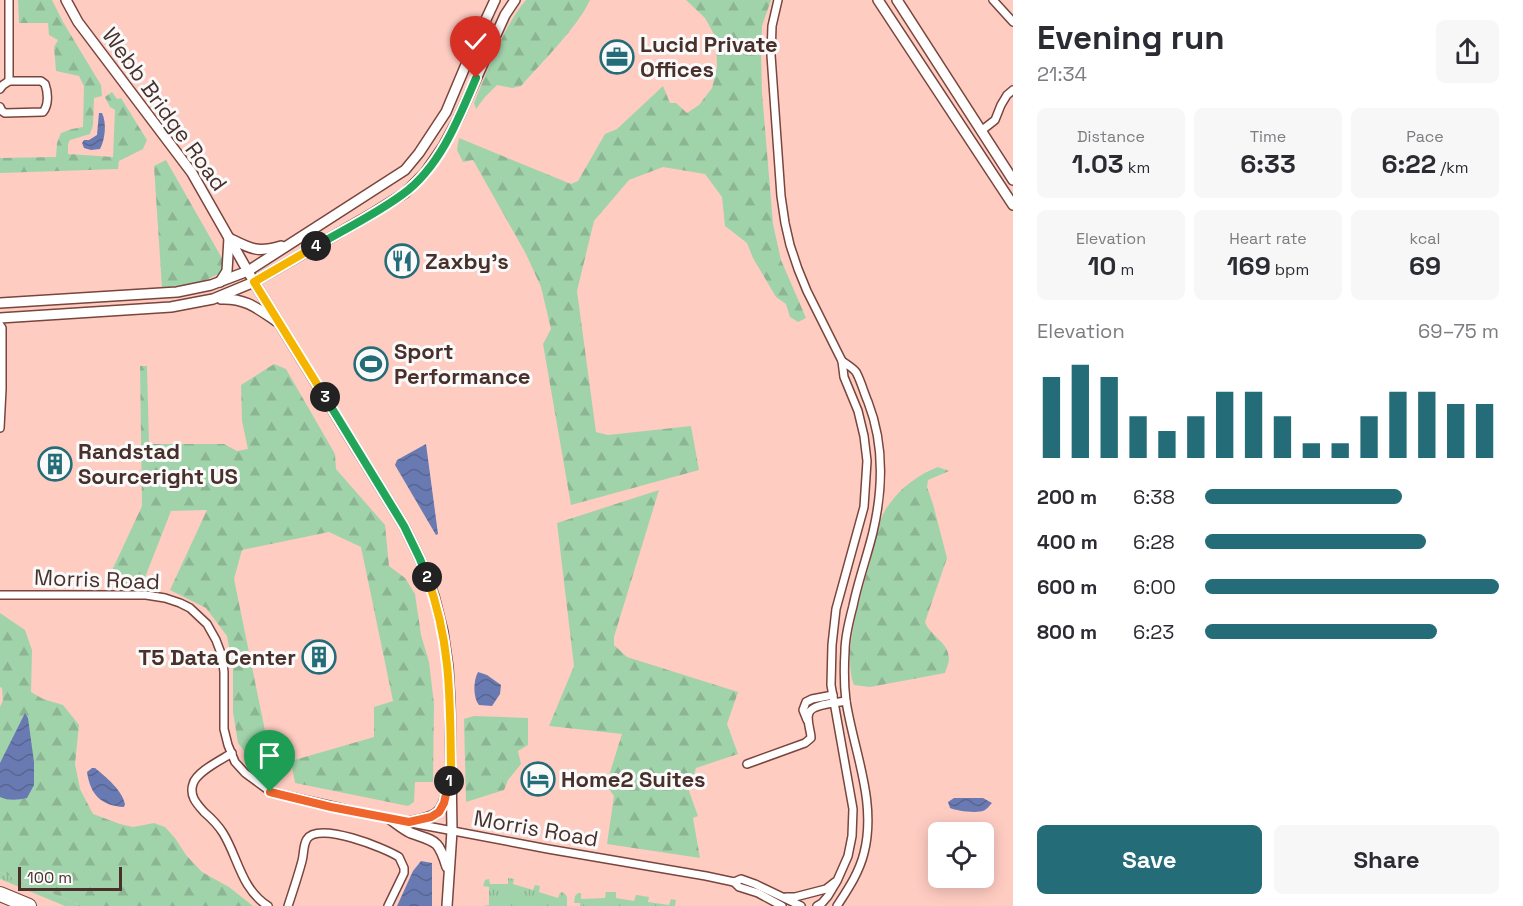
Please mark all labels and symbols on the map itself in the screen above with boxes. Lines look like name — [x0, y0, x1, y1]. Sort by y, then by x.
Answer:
pin — [450, 16, 501, 78]
street label: Webb Bridge Road — [96, 22, 234, 196]
place label: Lucid Private Offices — [640, 30, 778, 83]
office icon: Lucid Private Offices — [599, 39, 635, 75]
pin: 4 — [301, 231, 331, 261]
restaurant icon: Zaxby's — [384, 243, 420, 279]
place label: Zaxby's — [425, 247, 509, 275]
place label: Sport Performance — [394, 337, 531, 390]
sports icon: Sport Performance — [353, 346, 389, 382]
pin: 3 — [310, 382, 340, 412]
place label: Randstad Sourceright US — [78, 437, 238, 490]
building icon: Randstad Sourceright US — [37, 446, 73, 482]
pin: 2 — [412, 562, 442, 592]
street label: Morris Road — [34, 563, 160, 595]
building icon: T5 Data Center — [301, 639, 337, 675]
place label: T5 Data Center — [138, 643, 296, 671]
pin — [244, 730, 295, 792]
hotel icon: Home2 Suites — [520, 761, 556, 797]
place label: Home2 Suites — [561, 765, 706, 793]
pin: 1 — [434, 766, 464, 796]
street label: Morris Road — [472, 803, 600, 853]
scale bar — [18, 864, 122, 892]

